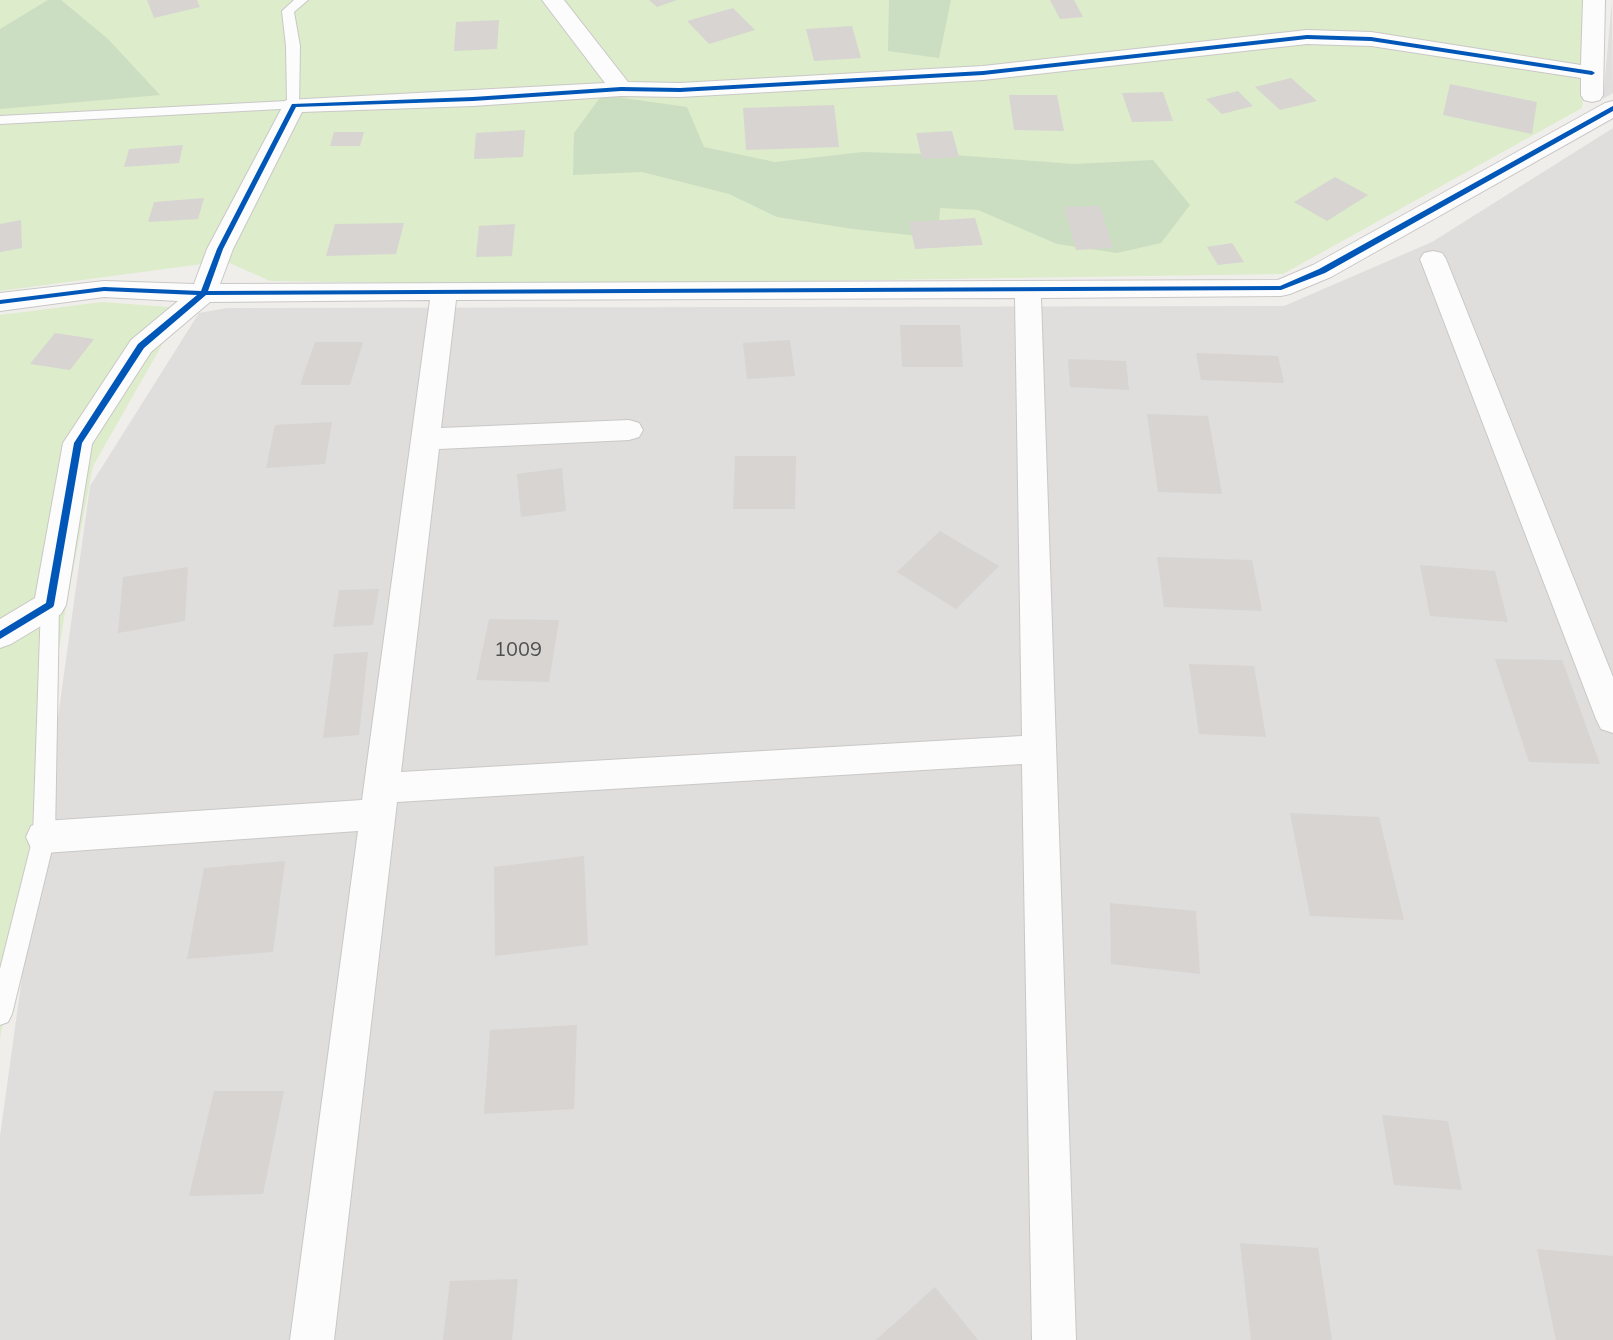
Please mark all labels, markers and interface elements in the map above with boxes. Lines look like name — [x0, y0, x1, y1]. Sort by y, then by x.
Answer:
house number: 1009 — [494, 638, 542, 662]

